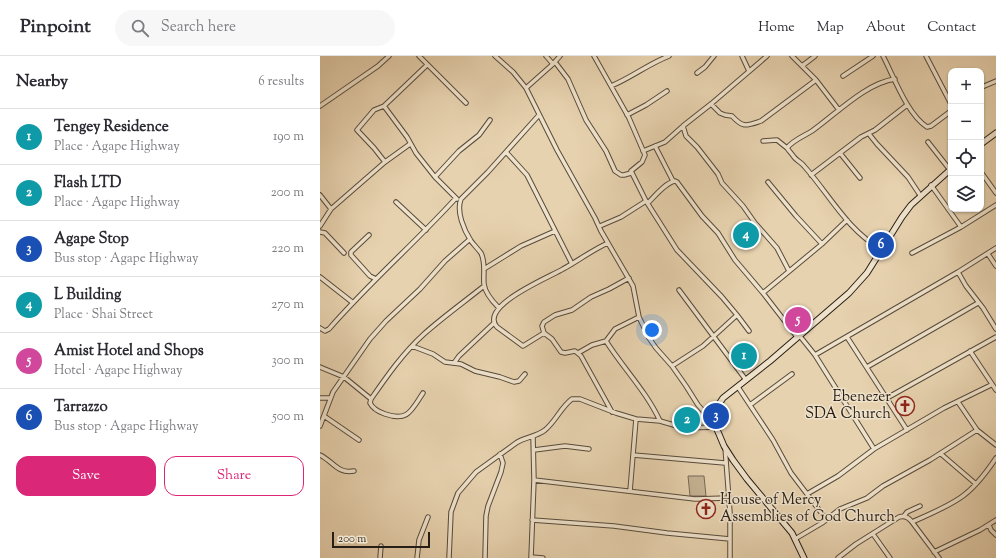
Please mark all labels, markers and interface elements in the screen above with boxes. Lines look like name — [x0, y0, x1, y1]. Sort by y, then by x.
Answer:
search box — [115, 10, 395, 46]
text: Pinpoint — [20, 14, 91, 41]
icon: search — [129, 17, 151, 39]
text: Search here — [161, 17, 236, 38]
text: Home — [758, 18, 795, 38]
text: Map — [817, 18, 844, 38]
text: About — [866, 18, 905, 38]
text: Contact — [927, 18, 976, 38]
map controls — [948, 68, 984, 212]
button: + — [948, 68, 984, 104]
text: Nearby — [16, 70, 68, 94]
text: 6 results — [258, 73, 304, 91]
button: − — [948, 104, 984, 140]
text: Tengey Residence — [54, 117, 169, 138]
text: 1 — [27, 128, 31, 146]
text: 190 m — [273, 128, 304, 146]
text: Place · Agape Highway — [54, 138, 180, 156]
button: locate — [948, 140, 984, 176]
text: Flash LTD — [54, 173, 121, 194]
button: layers — [948, 176, 984, 212]
text: 2 — [26, 184, 32, 202]
text: 200 m — [271, 184, 304, 202]
text: Place · Agape Highway — [54, 194, 180, 212]
pin: 4 — [733, 220, 759, 250]
text: Agape Stop — [54, 229, 129, 250]
pin: 6 — [868, 230, 894, 260]
text: 3 — [26, 240, 32, 258]
text: 220 m — [271, 240, 304, 258]
text: Bus stop · Agape Highway — [54, 250, 198, 268]
text: L Building — [54, 285, 121, 306]
text: 4 — [26, 296, 32, 314]
text: 270 m — [271, 296, 304, 314]
pin: 5 — [785, 305, 811, 335]
text: Place · Shai Street — [54, 306, 153, 324]
your location — [642, 320, 662, 340]
text: Amist Hotel and Shops — [54, 341, 204, 362]
pin: 1 — [731, 341, 757, 371]
text: 5 — [27, 352, 31, 370]
text: 300 m — [272, 352, 304, 370]
text: Hotel · Agape Highway — [54, 362, 183, 380]
place label: Ebenezer SDA Church — [805, 387, 891, 425]
church icon: Ebenezer SDA Church — [894, 395, 916, 417]
text: Tarrazzo — [54, 397, 108, 418]
pin: 3 — [703, 401, 729, 431]
pin: 2 — [674, 405, 700, 435]
text: 6 — [26, 408, 32, 426]
text: 500 m — [272, 408, 304, 426]
text: Bus stop · Agape Highway — [54, 418, 198, 436]
button: Save — [16, 456, 156, 496]
button: Share — [164, 456, 304, 496]
place label: House of Mercy Assemblies of God Church — [720, 490, 895, 528]
church icon: House of Mercy Assemblies of God Church — [695, 498, 717, 520]
scale bar — [332, 530, 430, 549]
text: 200 m — [338, 531, 366, 547]

